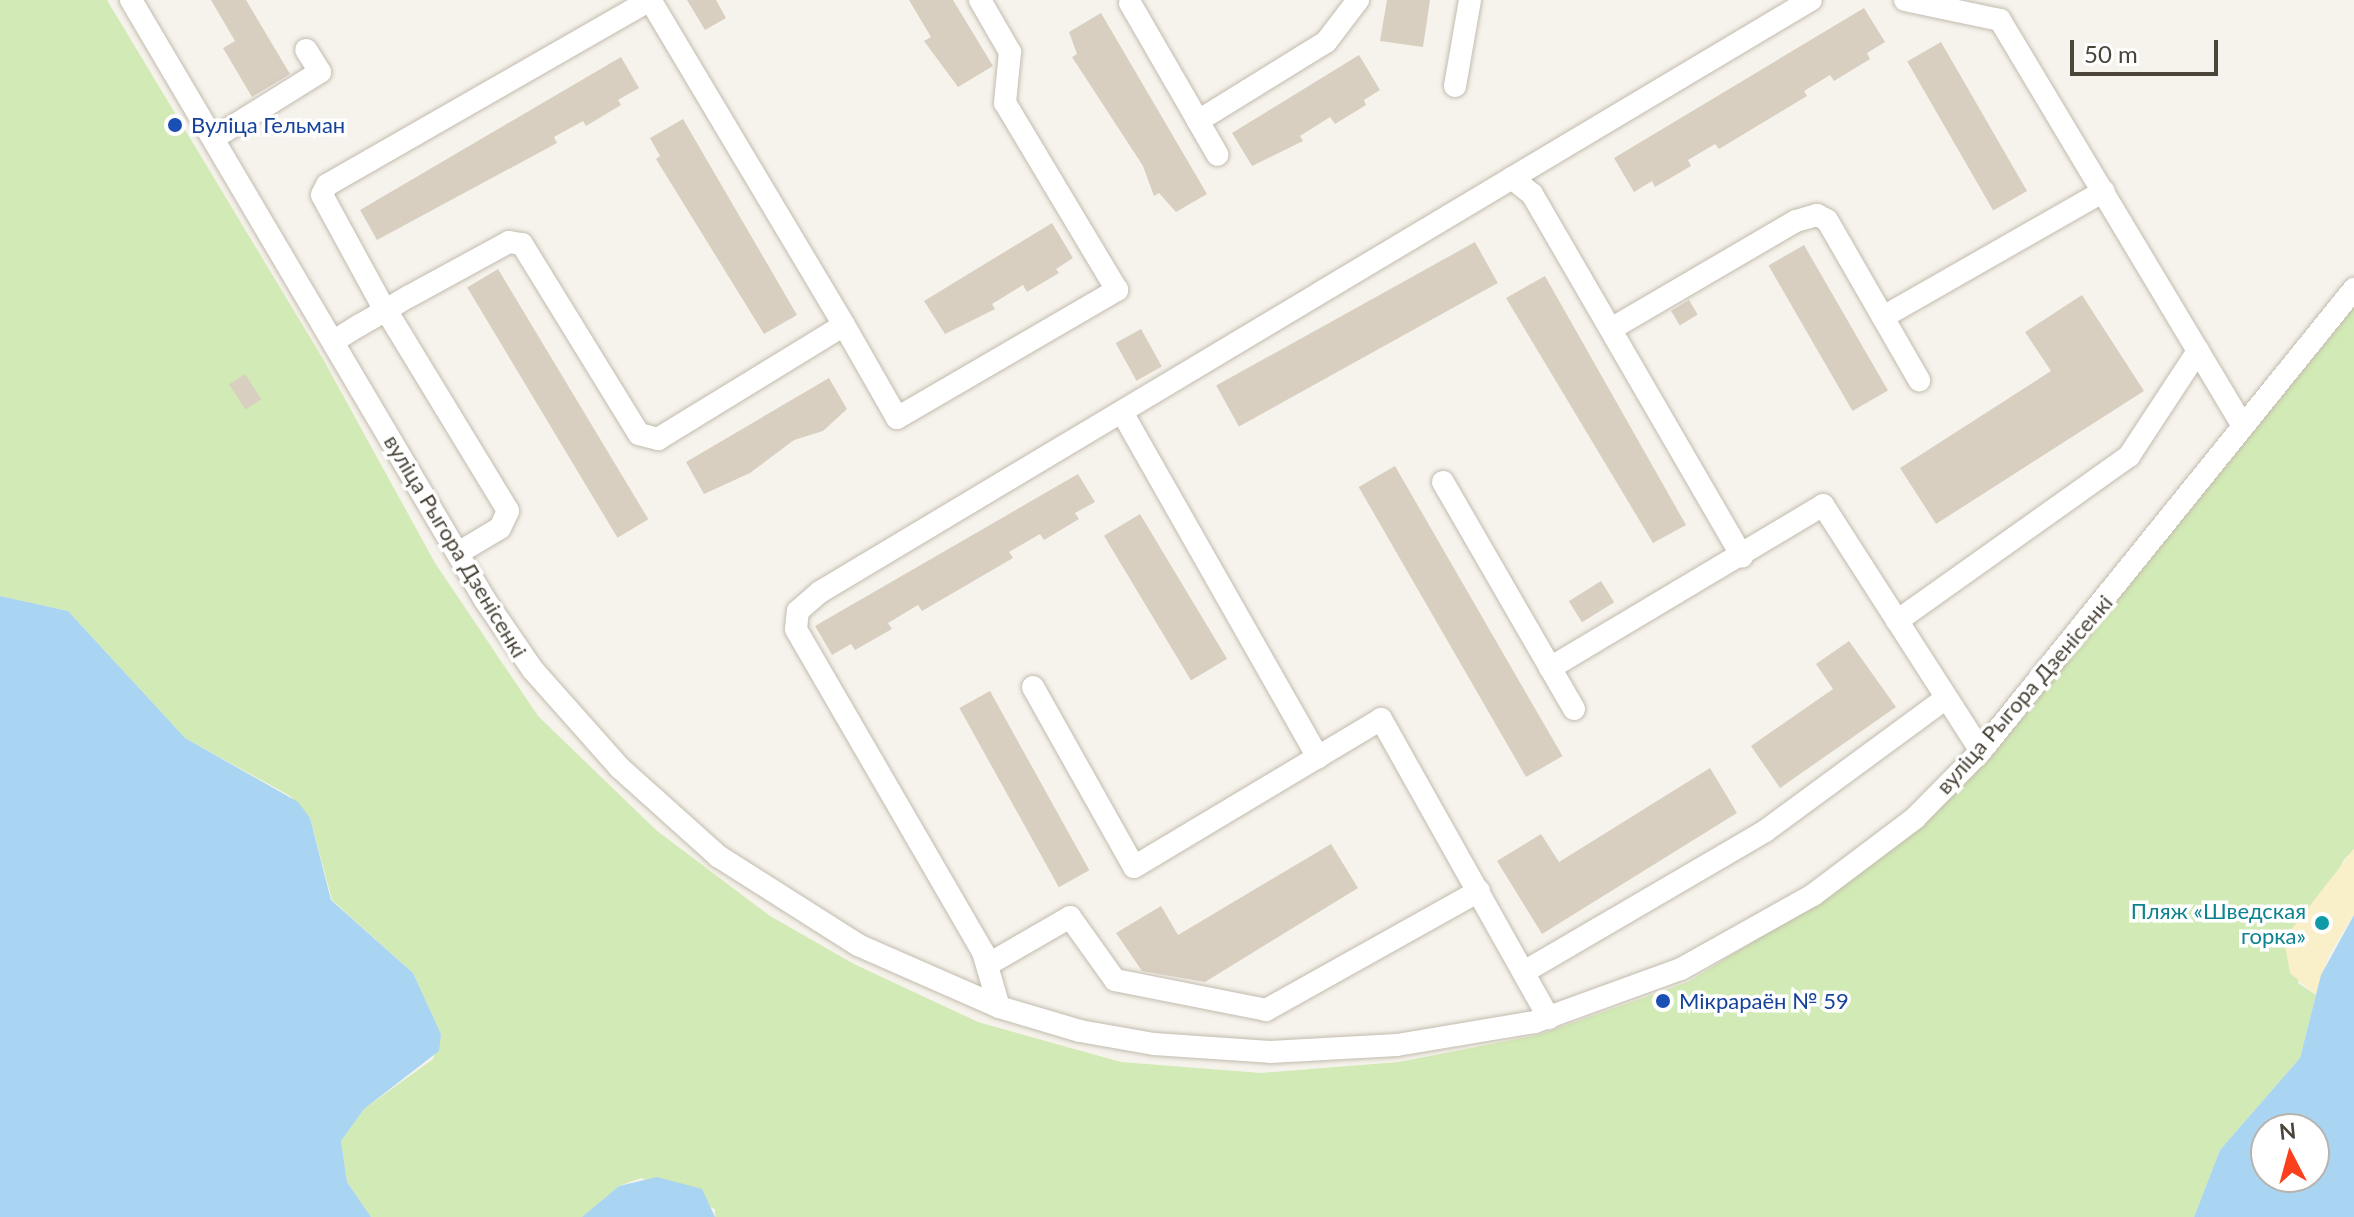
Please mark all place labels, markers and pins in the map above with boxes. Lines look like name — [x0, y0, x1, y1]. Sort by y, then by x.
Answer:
place label: Вуліца Гельман — [191, 112, 345, 138]
marker: Вуліца Гельман — [166, 116, 184, 134]
place label: Пляж «Шведская горка» — [2131, 897, 2306, 948]
marker: Пляж «Шведская горка» — [2313, 914, 2331, 932]
place label: Мікрараён № 59 — [1679, 988, 1849, 1014]
marker: Мікрараён № 59 — [1654, 992, 1672, 1010]

